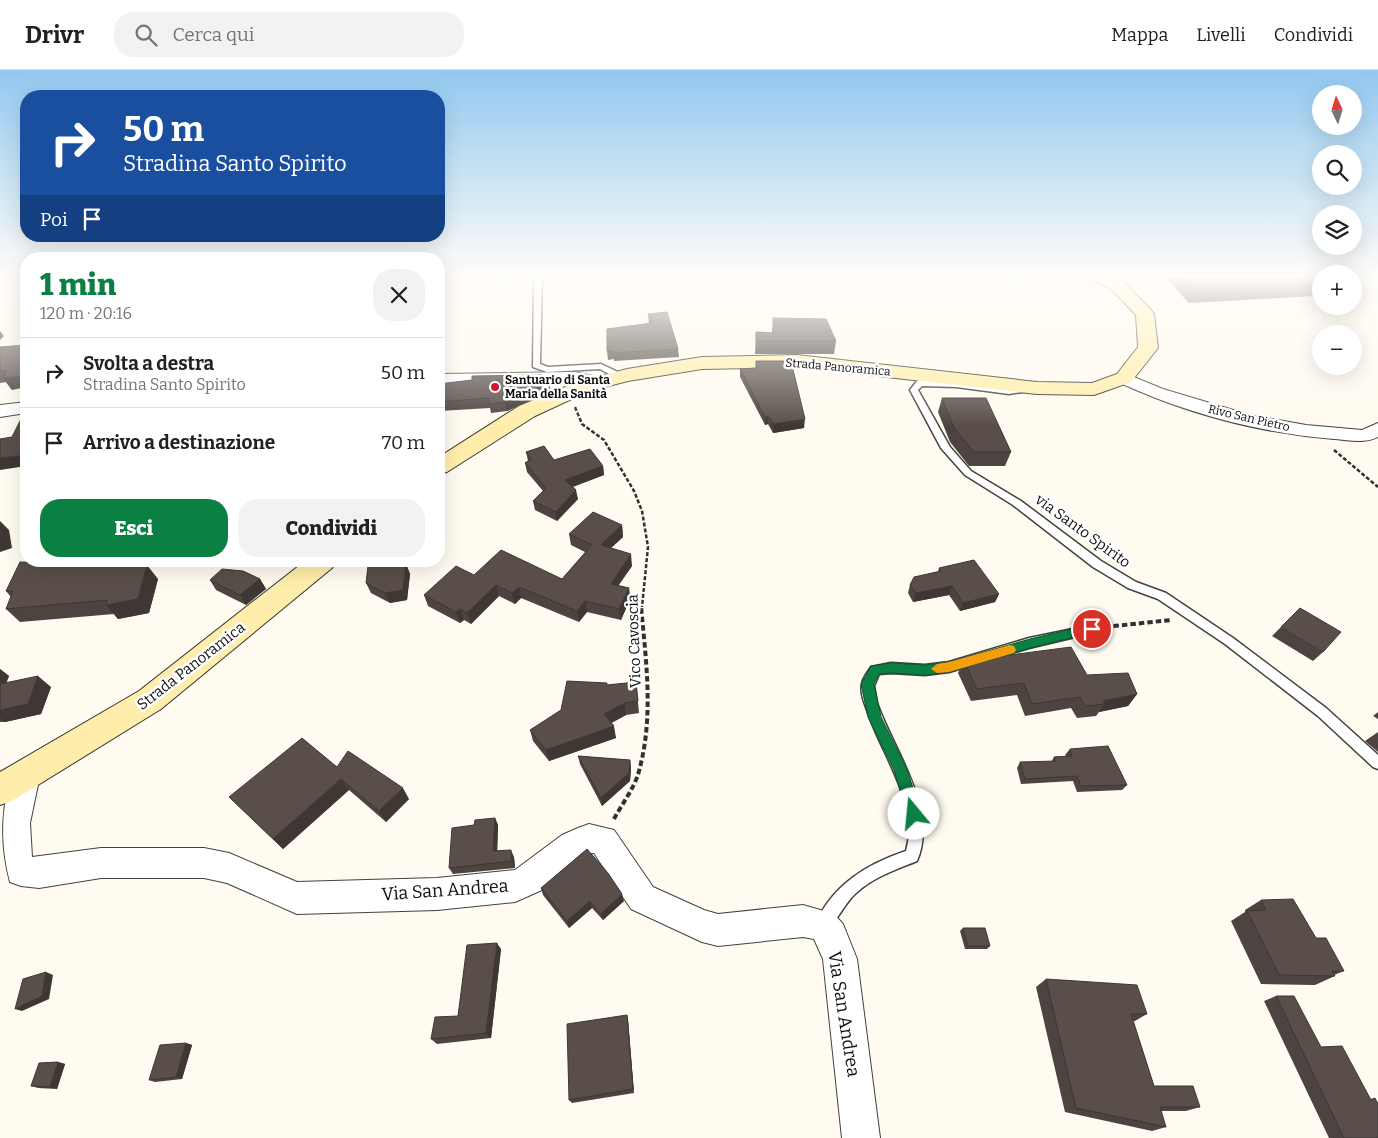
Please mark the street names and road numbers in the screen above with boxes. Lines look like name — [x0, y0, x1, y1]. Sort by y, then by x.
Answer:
street label: Strada Panoramica — [785, 355, 892, 379]
street label: Rivo San Pietro — [1207, 402, 1291, 434]
street label: via Santo Spirito — [1031, 490, 1134, 572]
street label: Vico Cavoscia — [623, 594, 645, 688]
street label: Strada Panoramica — [133, 618, 249, 714]
street label: Via San Andrea — [381, 875, 509, 905]
street label: Via San Andrea — [823, 949, 865, 1079]

